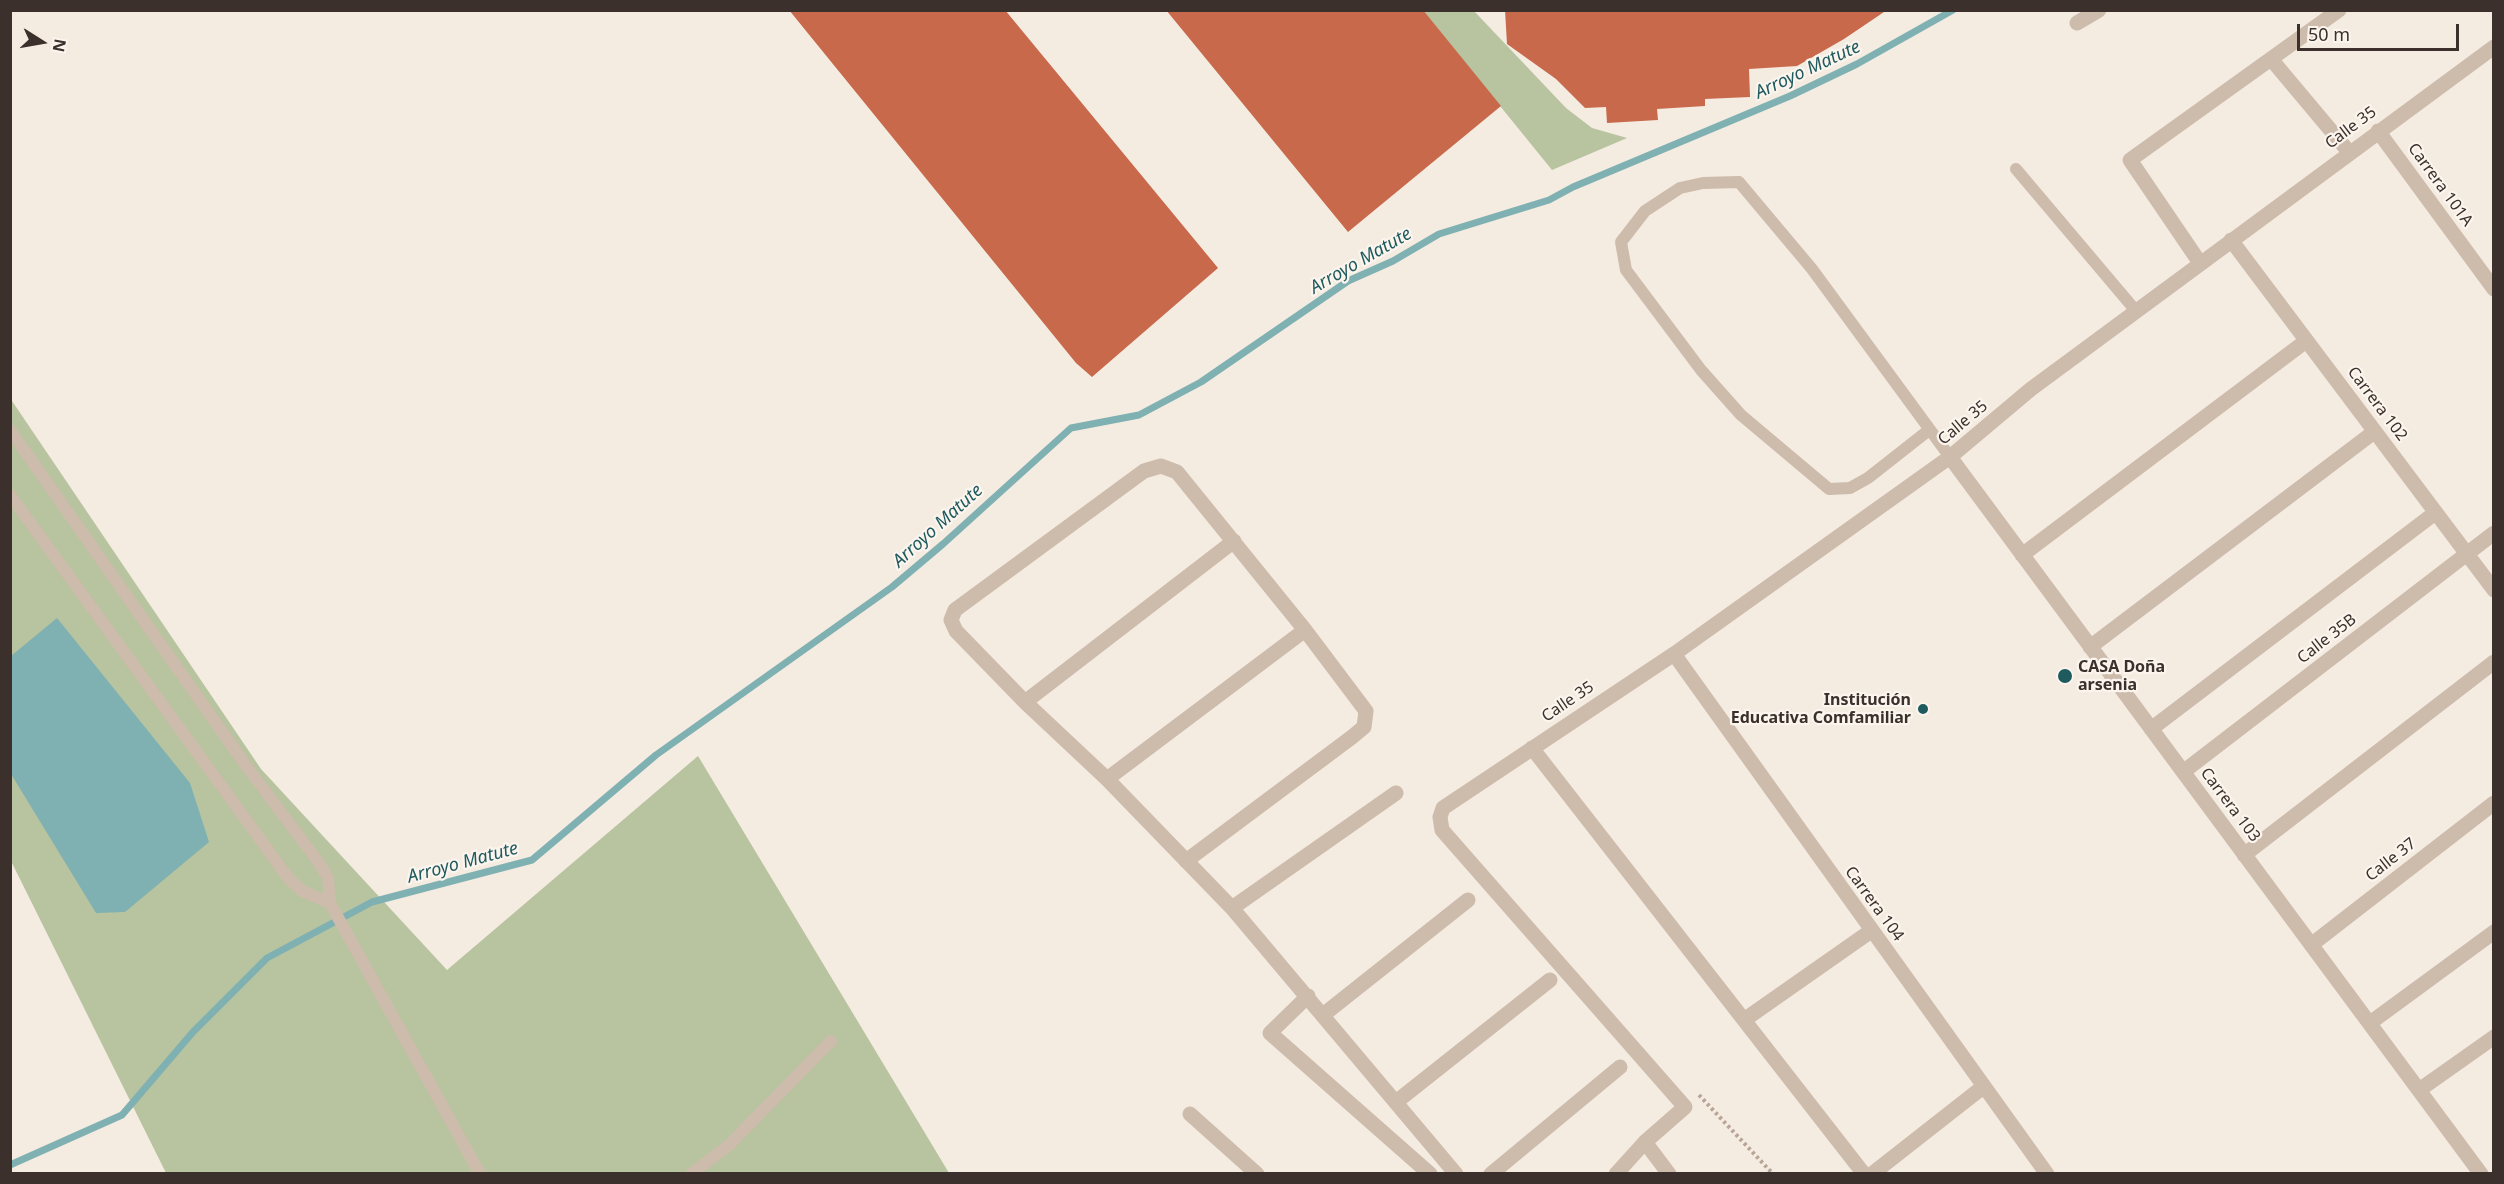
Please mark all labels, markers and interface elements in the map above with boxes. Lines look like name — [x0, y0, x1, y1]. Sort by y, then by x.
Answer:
north arrow — [12, 12, 72, 72]
scale bar — [2300, 12, 2462, 50]
text: 50 m — [2308, 22, 2350, 46]
water label: Arroyo Matute — [1752, 36, 1864, 104]
text: N — [48, 37, 72, 54]
street label: Calle 35 — [2322, 103, 2380, 153]
street label: Carrera 101A — [2403, 140, 2477, 230]
water label: Arroyo Matute — [1306, 223, 1416, 299]
street label: Carrera 102 — [2343, 363, 2411, 445]
street label: Calle 35 — [1934, 397, 1992, 449]
water label: Arroyo Matute — [888, 480, 988, 572]
street label: Calle 35B — [2294, 610, 2360, 668]
place label: CASA Doña arsenia — [2078, 657, 2165, 695]
marker: CASA Doña arsenia — [2056, 667, 2074, 685]
street label: Calle 35 — [1538, 678, 1598, 726]
place label: Institución Educativa Comfamiliar — [1731, 690, 1911, 728]
marker: Institución Educativa Comfamiliar — [1916, 702, 1930, 716]
street label: Carrera 103 — [2196, 764, 2264, 846]
street label: Calle 37 — [2362, 834, 2420, 886]
water label: Arroyo Matute — [405, 838, 521, 888]
street label: Carrera 104 — [1840, 863, 1908, 945]

